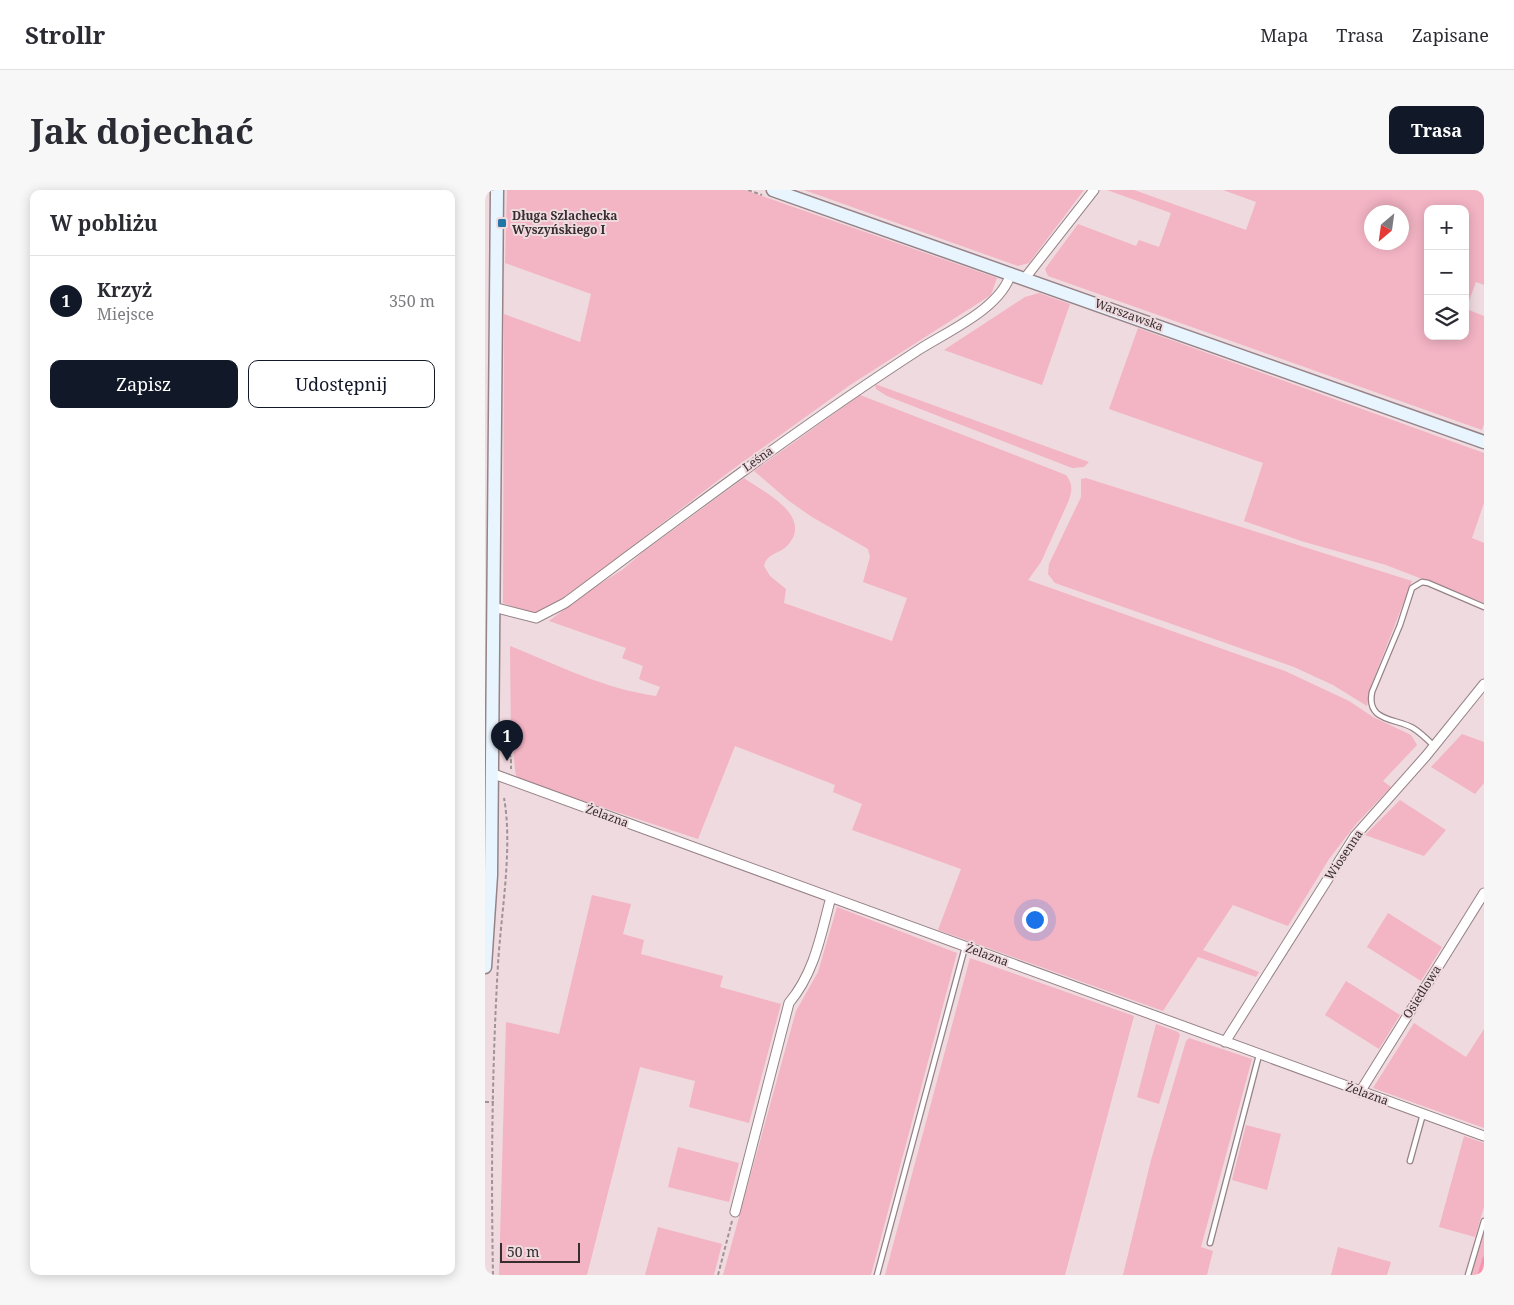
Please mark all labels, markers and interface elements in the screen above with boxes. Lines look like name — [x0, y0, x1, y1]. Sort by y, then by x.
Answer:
text: Strollr — [25, 18, 105, 51]
text: Mapa — [1260, 23, 1308, 47]
text: Trasa — [1336, 23, 1384, 47]
text: Zapisane — [1412, 23, 1489, 47]
button: Trasa — [1389, 106, 1484, 154]
text: Jak dojechać — [30, 107, 254, 154]
north arrow — [1364, 205, 1409, 250]
map controls — [1424, 205, 1469, 340]
button: + — [1424, 205, 1469, 250]
place label: Długa Szlachecka Wyszyńskiego I — [512, 207, 618, 238]
text: W pobliżu — [50, 209, 158, 237]
marker: Długa Szlachecka Wyszyńskiego I — [496, 217, 508, 229]
button: − — [1424, 250, 1469, 295]
text: Krzyż — [97, 277, 152, 303]
text: 1 — [61, 290, 71, 312]
text: 350 m — [389, 290, 435, 312]
street label: Warszawska — [1092, 294, 1166, 335]
button: layers — [1424, 295, 1469, 340]
text: Miejsce — [97, 303, 154, 325]
button: Zapisz — [50, 360, 238, 408]
button: Udostępnij — [248, 360, 435, 408]
street label: Leśna — [739, 442, 777, 475]
pin: 1 — [491, 720, 523, 761]
street label: Żelazna — [583, 800, 631, 831]
street label: Wiosenna — [1320, 826, 1367, 883]
your location — [1022, 907, 1048, 933]
street label: Żelazna — [963, 939, 1011, 970]
street label: Osiedlowa — [1399, 962, 1445, 1022]
street label: Żelazna — [1343, 1078, 1391, 1109]
scale bar — [500, 1240, 580, 1263]
text: 50 m — [507, 1242, 540, 1261]

